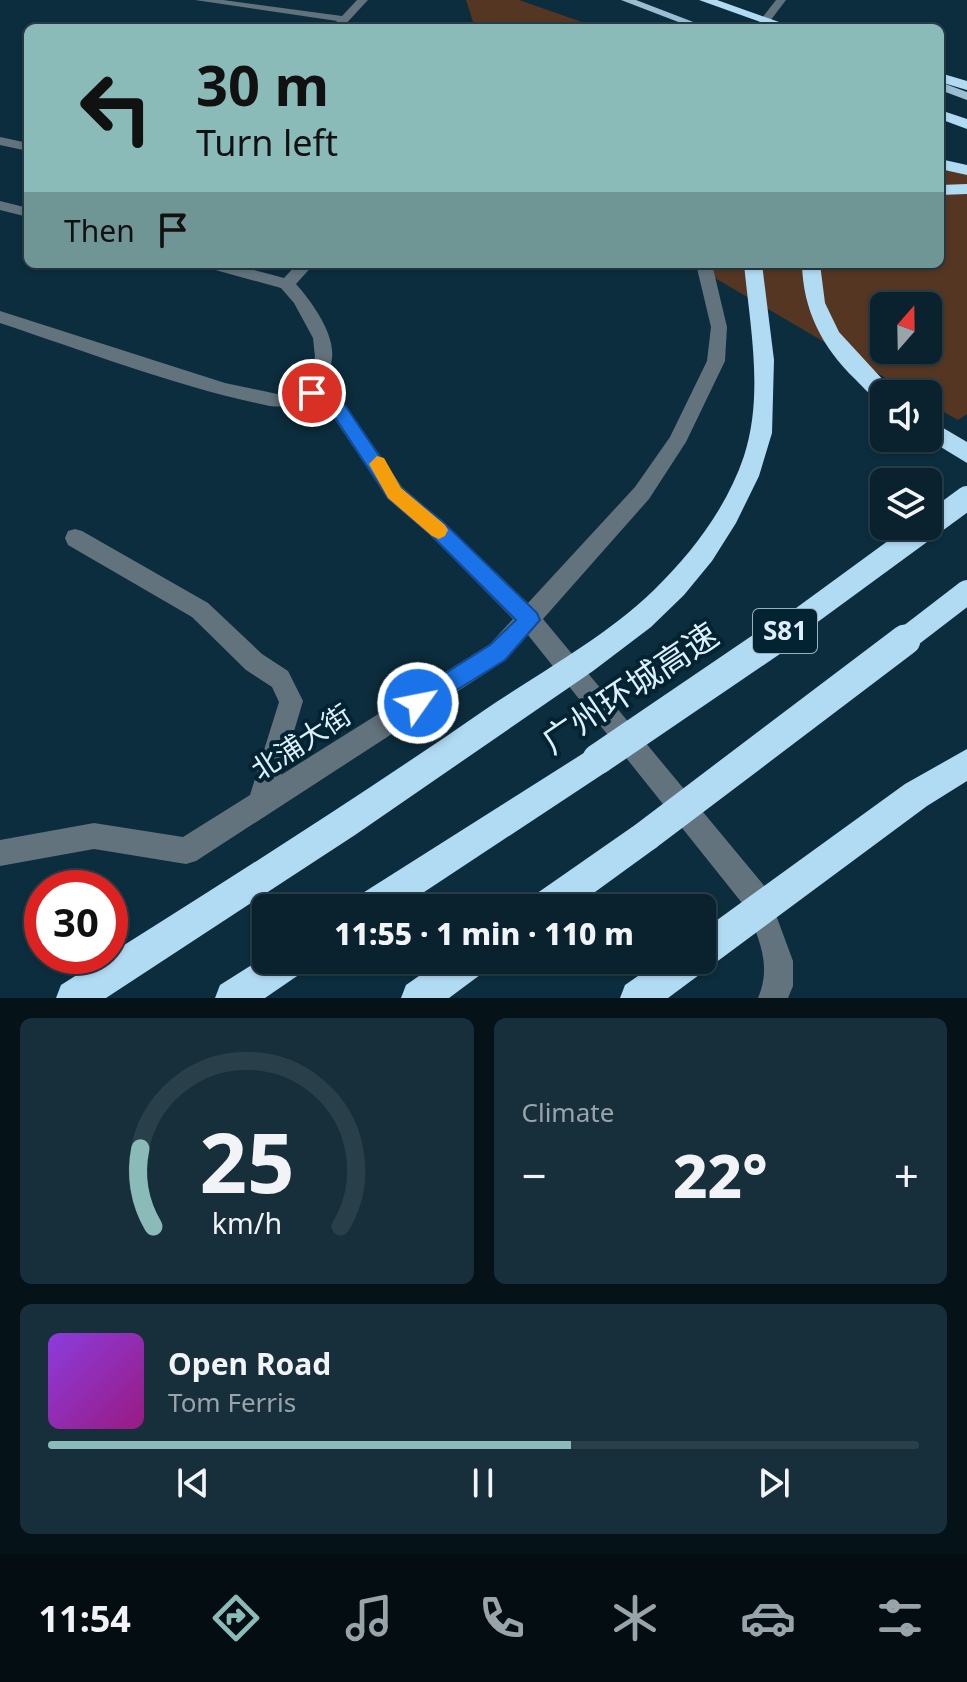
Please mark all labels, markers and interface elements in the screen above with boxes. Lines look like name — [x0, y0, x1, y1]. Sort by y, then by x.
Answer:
text: 30 m — [196, 46, 329, 122]
icon: left — [64, 56, 168, 160]
text: Turn left — [196, 118, 338, 167]
icon: arrive — [151, 208, 195, 252]
text: Then — [64, 210, 135, 251]
north arrow — [870, 292, 942, 364]
map controls — [870, 292, 942, 540]
pin — [278, 359, 346, 427]
icon: arrive — [290, 371, 334, 415]
button: sound — [870, 380, 942, 452]
button: layers — [870, 468, 942, 540]
road number: S81 — [753, 609, 817, 653]
street label: 广州环城高速 — [532, 611, 727, 763]
position arrow — [376, 661, 460, 745]
street label: 北浦大街 — [243, 695, 358, 788]
speed limit sign: 30 — [24, 870, 128, 974]
text: 11:55 · 1 min · 110 m — [334, 913, 634, 954]
text: Climate — [522, 1094, 614, 1130]
text: 25 — [199, 1104, 294, 1217]
text: 22° — [673, 1134, 768, 1216]
text: − — [522, 1145, 547, 1205]
text: + — [894, 1145, 919, 1205]
text: km/h — [212, 1203, 282, 1242]
text: Open Road — [168, 1343, 331, 1384]
text: Tom Ferris — [168, 1384, 296, 1420]
icon: previous — [171, 1461, 215, 1505]
icon: pause — [461, 1461, 505, 1505]
icon: next — [752, 1461, 796, 1505]
icon: directions — [208, 1590, 264, 1646]
icon: music — [341, 1590, 397, 1646]
icon: phone — [474, 1590, 530, 1646]
icon: climate — [607, 1590, 663, 1646]
icon: car — [740, 1590, 796, 1646]
icon: filters — [872, 1590, 928, 1646]
text: 11:54 — [38, 1594, 131, 1643]

